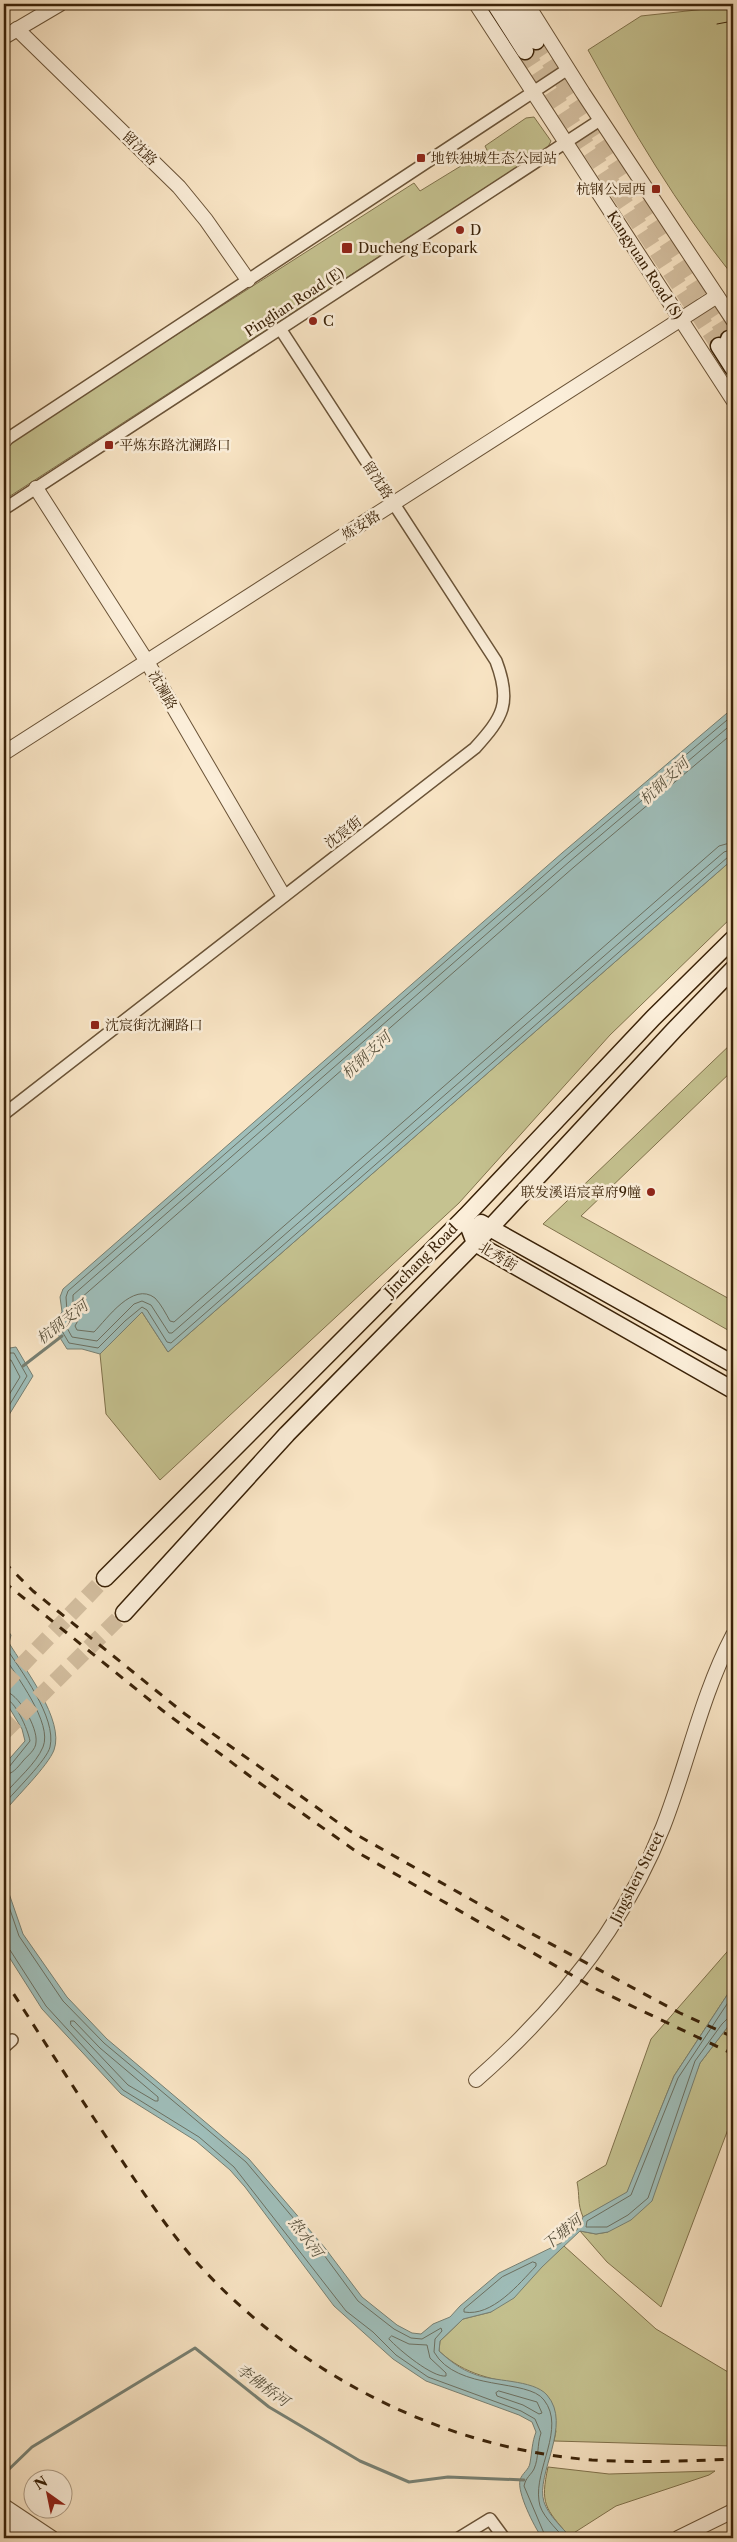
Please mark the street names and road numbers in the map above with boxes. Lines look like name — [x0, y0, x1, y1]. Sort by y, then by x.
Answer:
street label: 留沈路 — [119, 127, 161, 169]
street label: Kangyuan Road (S) — [603, 207, 687, 323]
street label: Pinglian Road (E) — [241, 263, 347, 341]
street label: 留沈路 — [359, 457, 397, 503]
street label: 炼安路 — [338, 506, 384, 544]
street label: 沈澜路 — [145, 667, 181, 713]
street label: 沈宸街 — [321, 812, 365, 852]
street label: Jinchang Road — [379, 1219, 462, 1302]
street label: 北秀街 — [475, 1237, 521, 1275]
street label: Jingshen Street — [605, 1828, 668, 1928]

